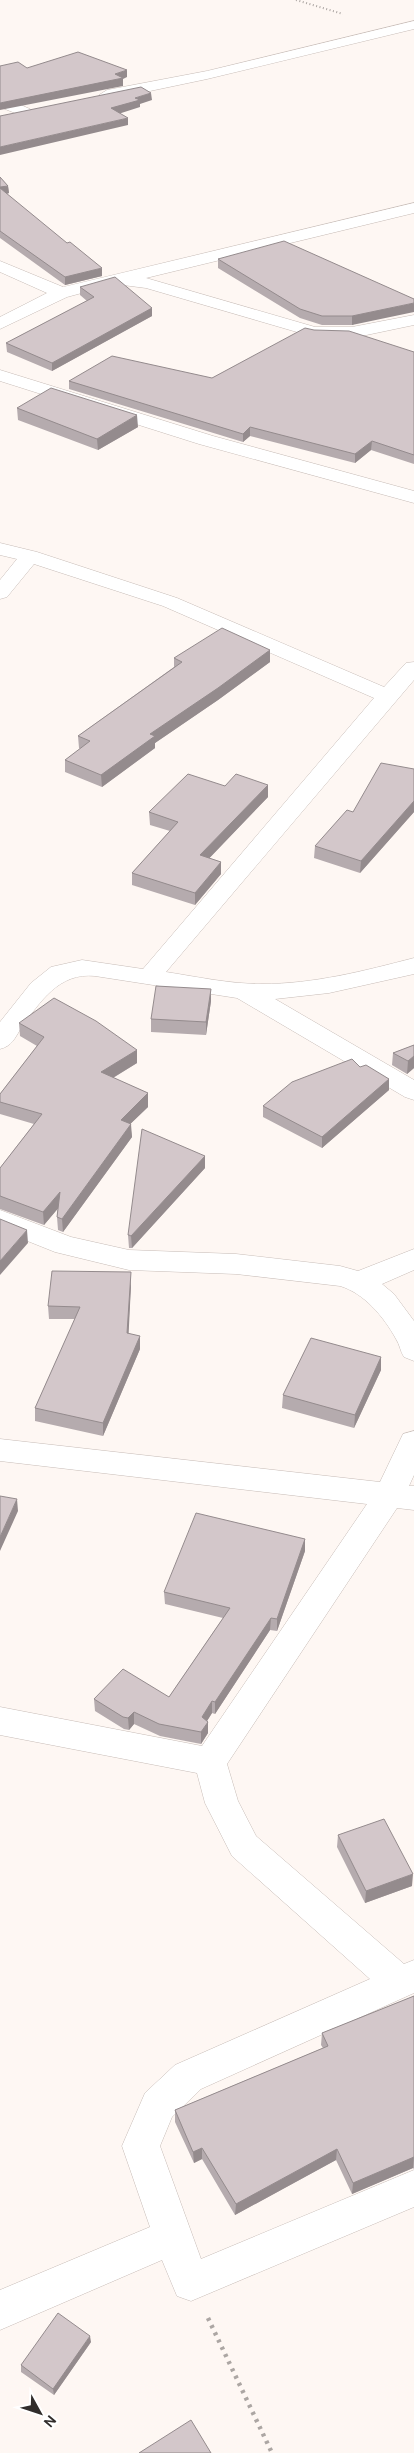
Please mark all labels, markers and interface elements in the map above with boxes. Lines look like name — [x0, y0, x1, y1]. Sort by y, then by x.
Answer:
north arrow — [15, 2388, 65, 2438]
text: N — [40, 2412, 60, 2431]

